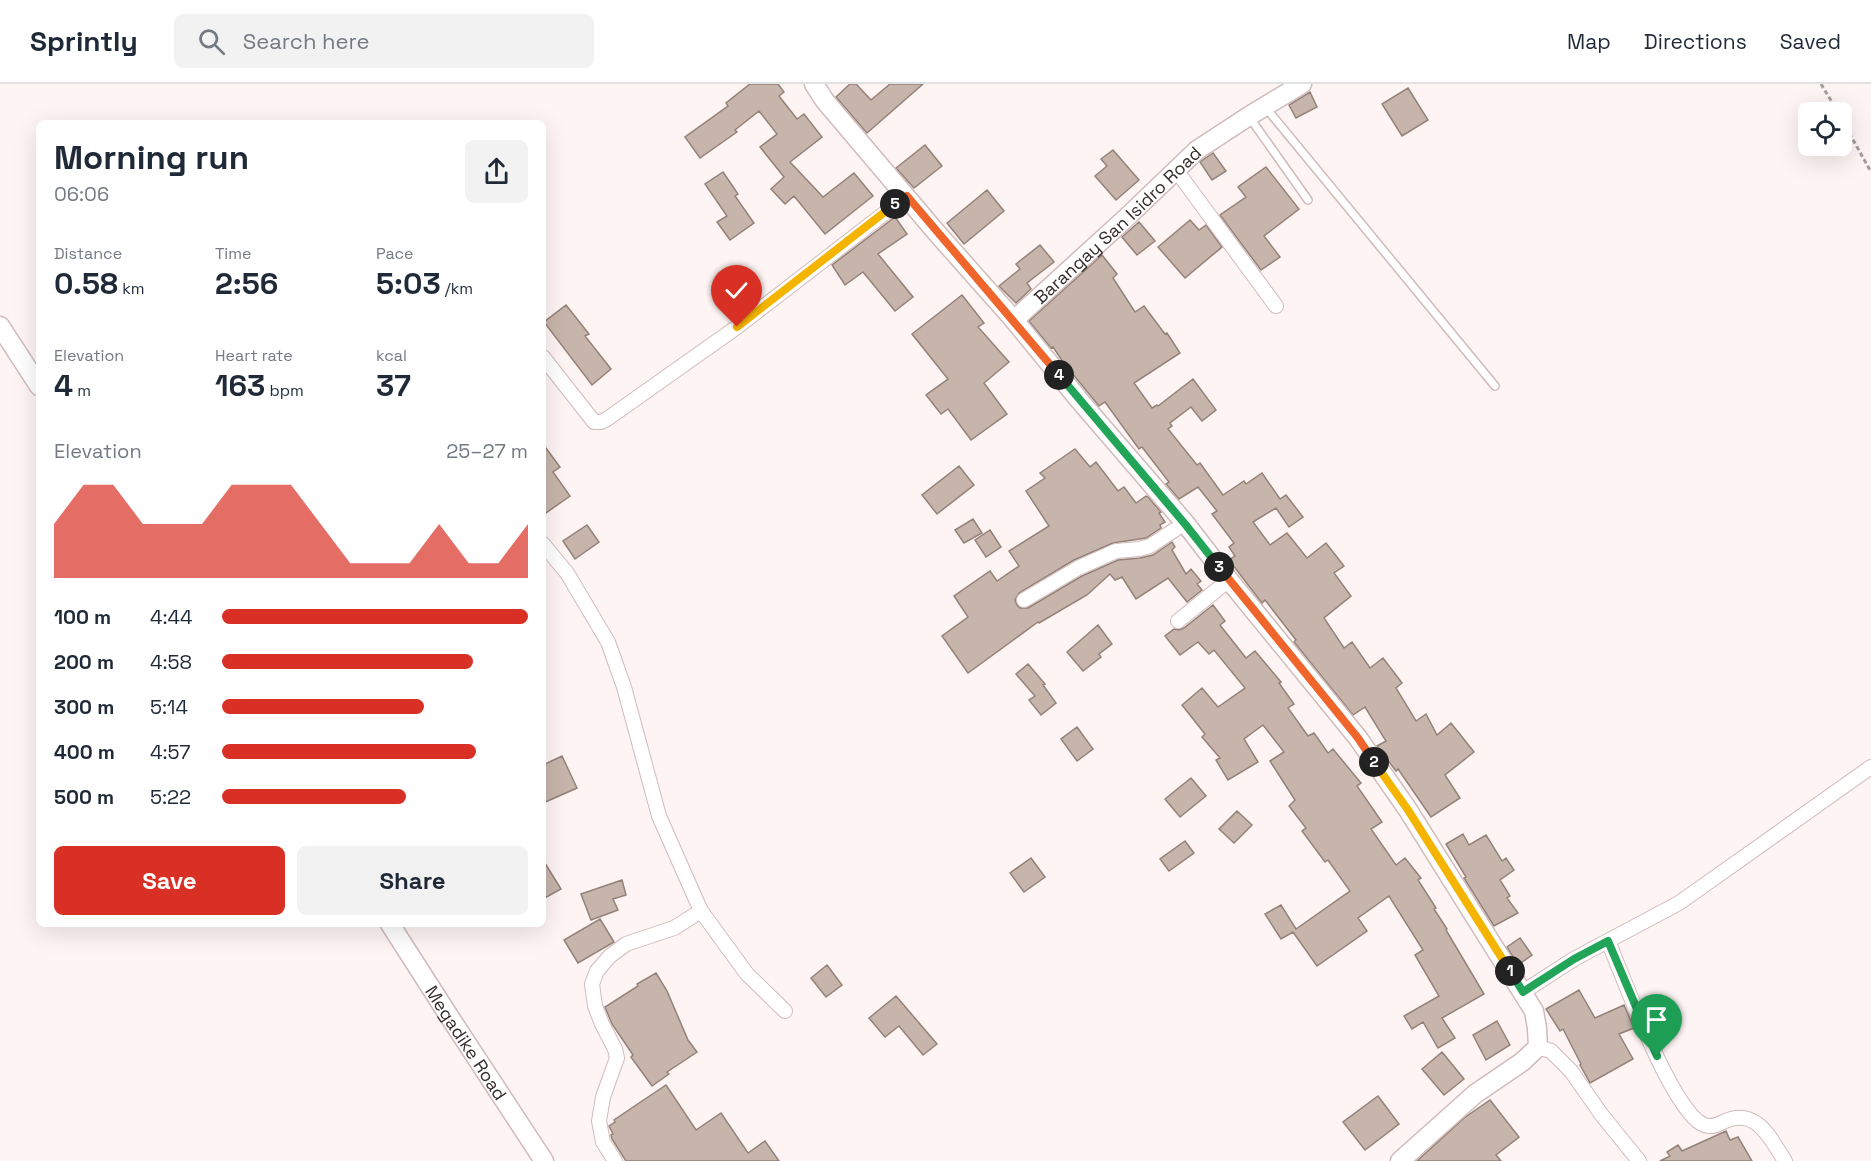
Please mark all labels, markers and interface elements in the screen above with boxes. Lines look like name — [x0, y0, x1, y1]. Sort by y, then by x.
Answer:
search box — [174, 14, 594, 68]
text: Sprintly — [30, 23, 138, 59]
icon: search — [195, 25, 228, 58]
text: Search here — [243, 27, 370, 55]
text: Map — [1567, 28, 1611, 55]
text: Directions — [1644, 28, 1747, 55]
text: Saved — [1780, 28, 1841, 55]
map controls — [1798, 102, 1852, 156]
button: locate — [1798, 102, 1852, 156]
text: Morning run — [54, 137, 249, 179]
button: share — [465, 140, 528, 203]
street label: Barangay San Isidro Road — [1028, 141, 1206, 308]
text: 06:06 — [54, 181, 109, 207]
pin: 5 — [880, 189, 910, 219]
text: 5 — [890, 193, 900, 214]
text: Distance — [54, 243, 122, 264]
text: Time — [215, 243, 251, 264]
text: Pace — [376, 243, 413, 264]
text: 0.58 — [54, 264, 118, 303]
text: 2:56 — [215, 264, 278, 303]
text: 5:03 — [376, 264, 441, 303]
pin — [711, 265, 762, 327]
icon: check — [720, 274, 753, 307]
text: km — [118, 278, 145, 299]
text: /km — [441, 278, 473, 299]
text: Elevation — [54, 345, 124, 366]
text: Heart rate — [215, 345, 293, 366]
text: kcal — [376, 345, 407, 366]
pin: 4 — [1044, 360, 1074, 390]
text: 4 — [1054, 364, 1064, 385]
text: 4 — [54, 366, 73, 405]
text: 163 — [215, 366, 265, 405]
text: 37 — [376, 366, 411, 405]
text: m — [73, 380, 91, 401]
text: bpm — [265, 380, 304, 401]
text: Elevation — [54, 438, 142, 464]
text: 25–27 m — [446, 438, 528, 464]
pin: 3 — [1204, 552, 1234, 582]
text: 3 — [1214, 556, 1224, 577]
text: 100 m — [54, 604, 111, 630]
text: 4:44 — [150, 604, 193, 630]
text: 200 m — [54, 649, 114, 675]
text: 4:58 — [150, 649, 192, 675]
text: 300 m — [54, 694, 114, 720]
text: 5:14 — [150, 694, 188, 720]
text: 400 m — [54, 739, 115, 765]
text: 4:57 — [150, 739, 191, 765]
pin: 2 — [1359, 747, 1389, 777]
text: 2 — [1369, 751, 1379, 772]
text: 500 m — [54, 784, 114, 810]
text: 5:22 — [150, 784, 191, 810]
button: Save — [54, 846, 285, 915]
button: Share — [297, 846, 528, 915]
pin: 1 — [1495, 956, 1525, 986]
text: 1 — [1506, 960, 1514, 981]
street label: Megadike Road — [421, 981, 512, 1104]
pin — [1631, 994, 1682, 1056]
icon: arrive — [1640, 1003, 1673, 1036]

